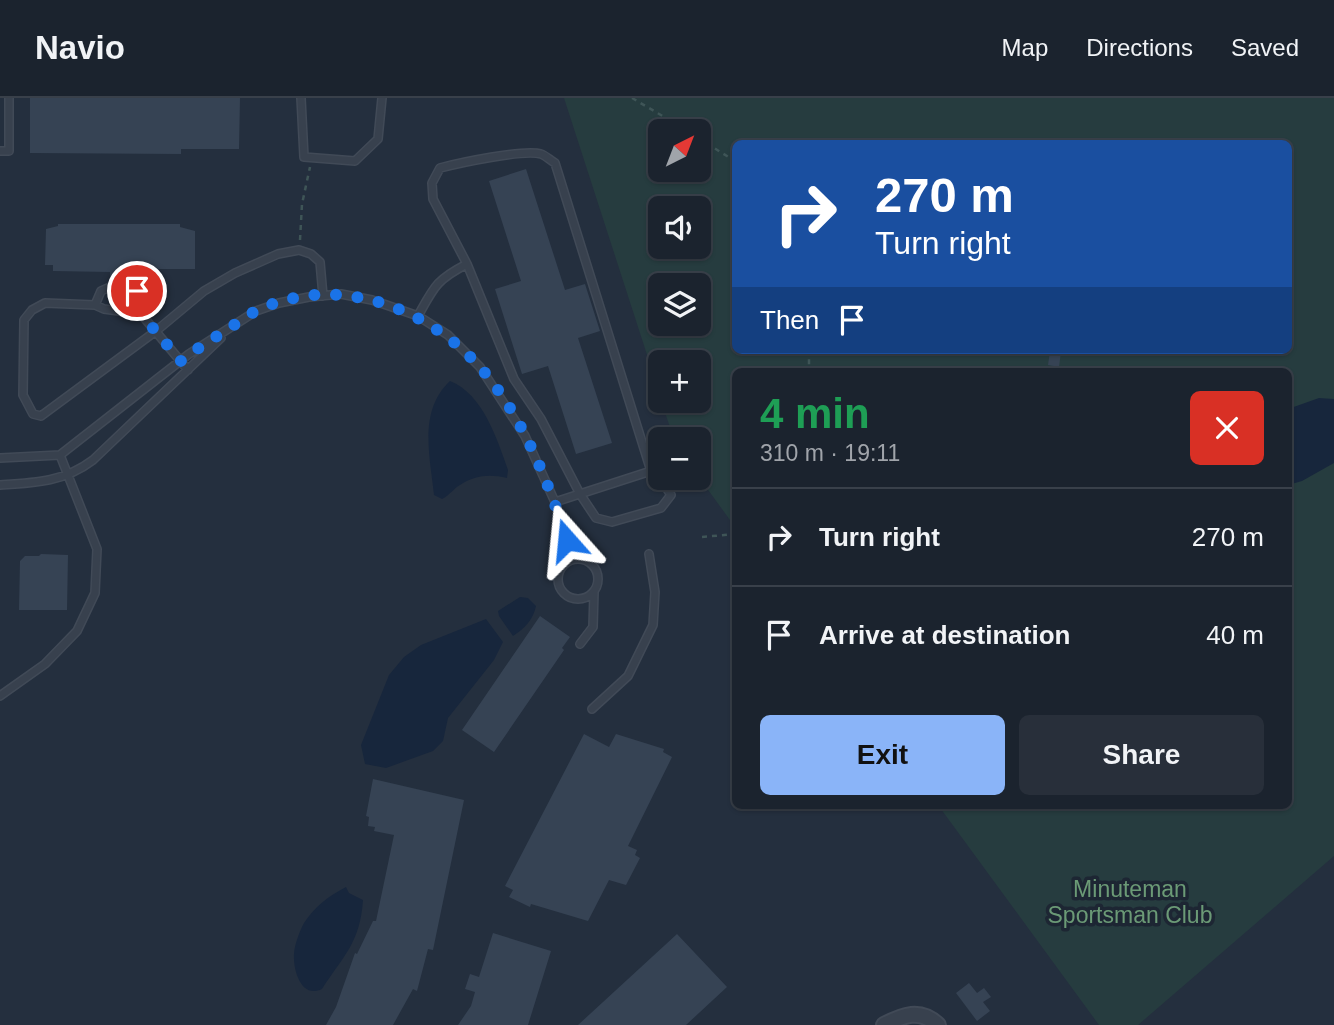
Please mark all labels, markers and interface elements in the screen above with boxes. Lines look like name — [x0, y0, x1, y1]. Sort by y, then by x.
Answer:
text: Navio — [35, 29, 125, 66]
text: Map — [1002, 34, 1048, 61]
text: Directions — [1086, 34, 1193, 61]
text: Saved — [1231, 34, 1299, 61]
north arrow — [648, 119, 710, 182]
map controls — [648, 119, 711, 490]
icon: right — [760, 168, 851, 259]
text: 270 m — [875, 168, 1014, 222]
button: sound — [648, 196, 711, 259]
text: Turn right — [875, 225, 1011, 261]
pin — [107, 261, 167, 321]
icon: arrive — [118, 272, 156, 310]
button: layers — [648, 273, 711, 336]
icon: arrive — [833, 301, 871, 339]
text: Then — [760, 305, 819, 335]
button: + — [648, 350, 711, 413]
text: 4 min — [760, 390, 870, 437]
button: close — [1190, 391, 1264, 465]
button: − — [648, 427, 711, 490]
text: 310 m · 19:11 — [760, 440, 900, 466]
position arrow — [530, 503, 604, 577]
icon: right — [760, 518, 798, 556]
text: Turn right — [819, 522, 940, 552]
text: 270 m — [1192, 522, 1264, 552]
icon: arrive — [760, 616, 798, 654]
text: Arrive at destination — [819, 620, 1070, 650]
text: 40 m — [1206, 620, 1264, 650]
button: Exit — [760, 715, 1005, 795]
button: Share — [1019, 715, 1264, 795]
park label: Minuteman Sportsman Club — [1048, 876, 1212, 928]

